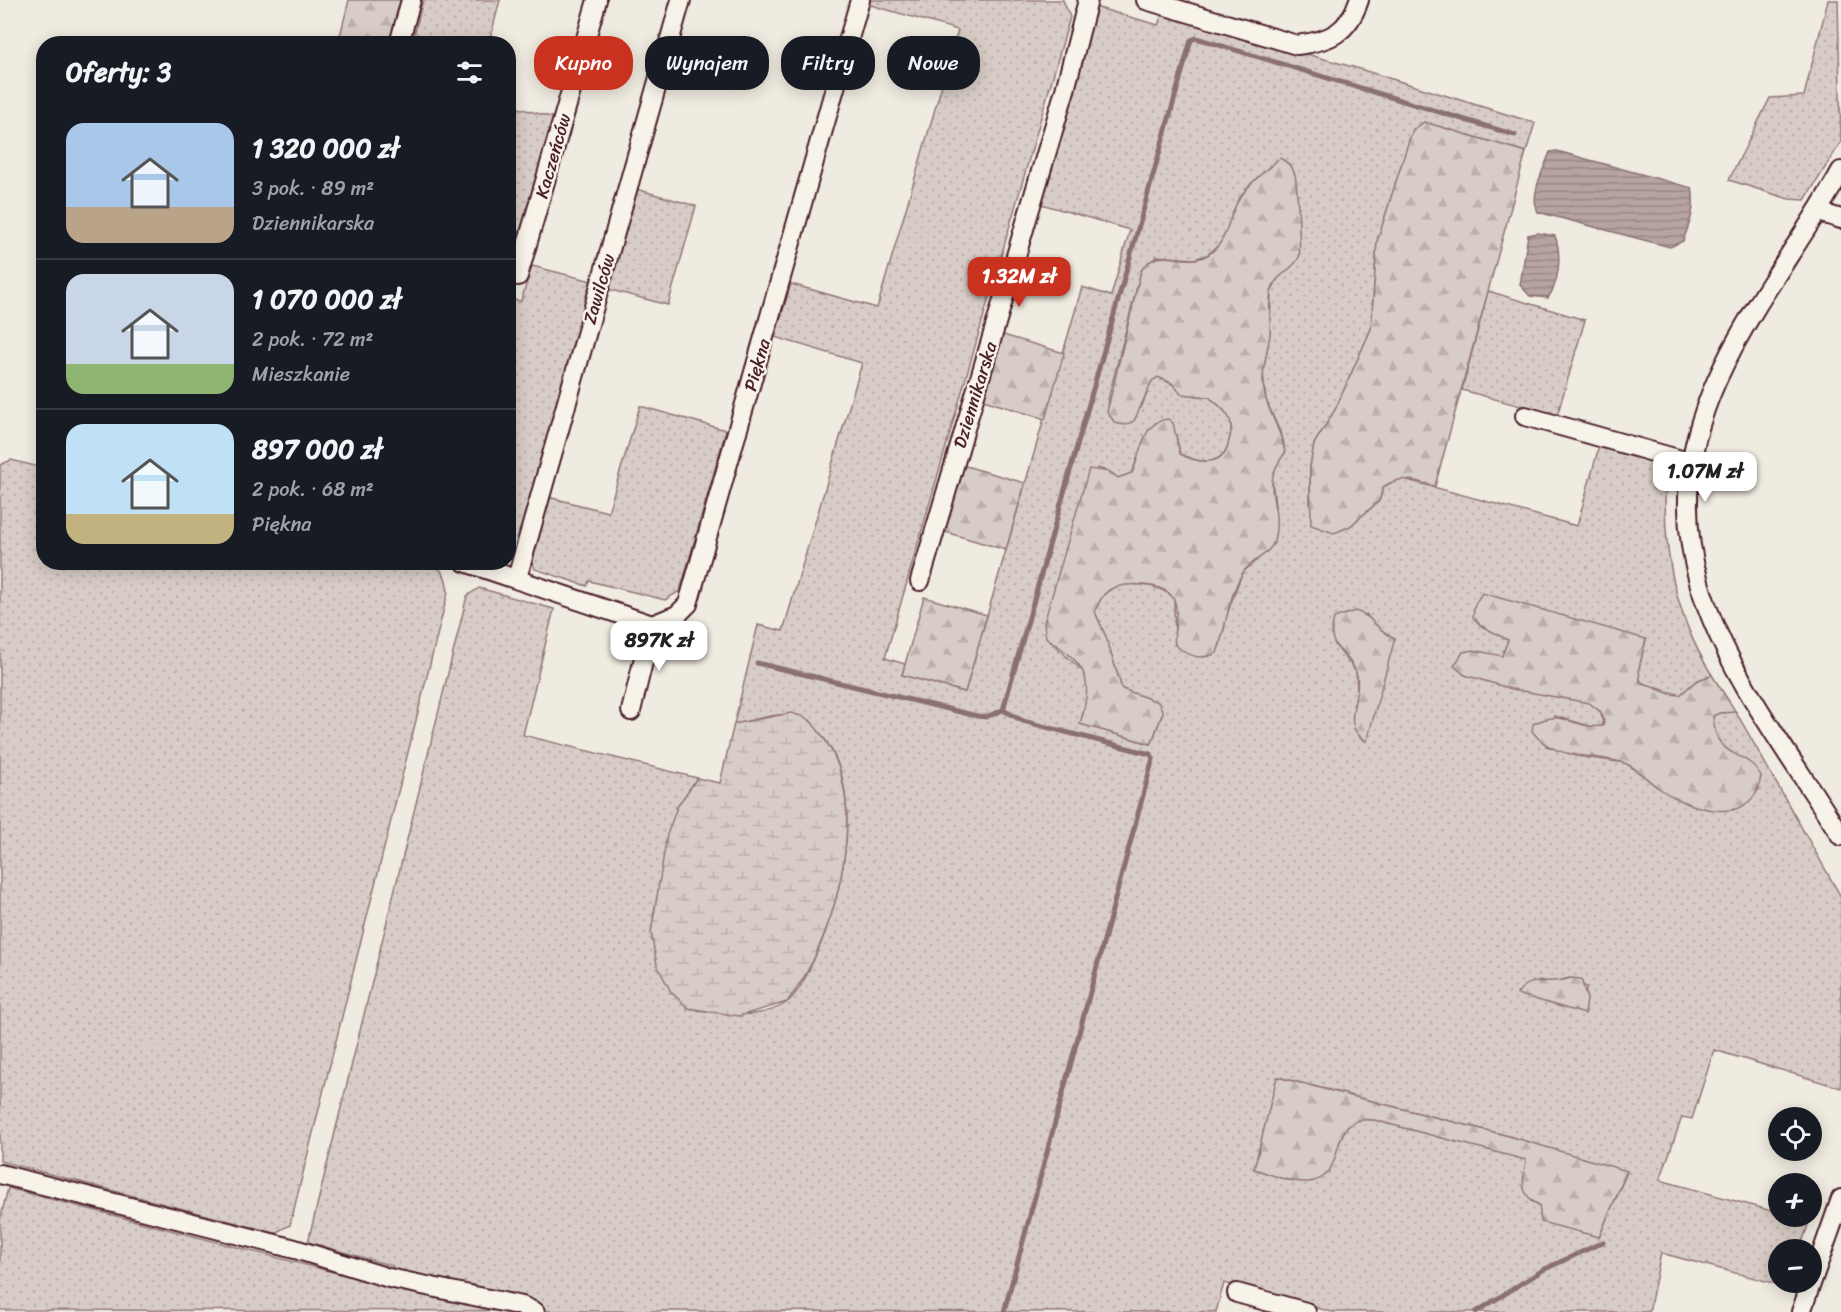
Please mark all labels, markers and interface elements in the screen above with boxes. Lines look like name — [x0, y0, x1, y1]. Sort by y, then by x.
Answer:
chip: Kupno — [534, 36, 633, 90]
chip: Wynajem — [645, 36, 769, 90]
chip: Filtry — [781, 36, 875, 90]
chip: Nowe — [887, 36, 980, 90]
text: Oferty: 3 — [66, 49, 171, 95]
icon: filters — [453, 56, 486, 89]
street label: Kaczeńców — [526, 109, 581, 202]
text: 1 320 000 zł — [252, 125, 399, 171]
icon: home — [114, 147, 186, 219]
text: 3 pok. · 89 m² — [252, 171, 374, 206]
text: Dziennikarska — [252, 206, 374, 241]
street label: Zawilców — [574, 249, 624, 328]
pin: 1.32M zł — [957, 257, 1081, 308]
text: 1.32M zł — [982, 259, 1056, 294]
text: 1 070 000 zł — [252, 276, 401, 322]
icon: home — [114, 298, 186, 370]
text: 2 pok. · 72 m² — [252, 322, 373, 357]
street label: Piękna — [734, 334, 780, 395]
street label: Dziennikarska — [944, 337, 1007, 452]
text: Mieszkanie — [252, 357, 350, 392]
text: 897 000 zł — [252, 426, 382, 472]
icon: home — [114, 448, 186, 520]
pin: 1.07M zł — [1643, 452, 1767, 503]
text: 1.07M zł — [1667, 454, 1743, 489]
text: 2 pok. · 68 m² — [252, 472, 374, 507]
text: Piękna — [252, 507, 311, 542]
pin: 897K zł — [604, 621, 714, 672]
text: 897K zł — [624, 623, 694, 658]
map controls — [1768, 1107, 1822, 1293]
button: locate — [1768, 1107, 1822, 1161]
button: + — [1768, 1173, 1822, 1227]
button: − — [1768, 1239, 1822, 1293]

